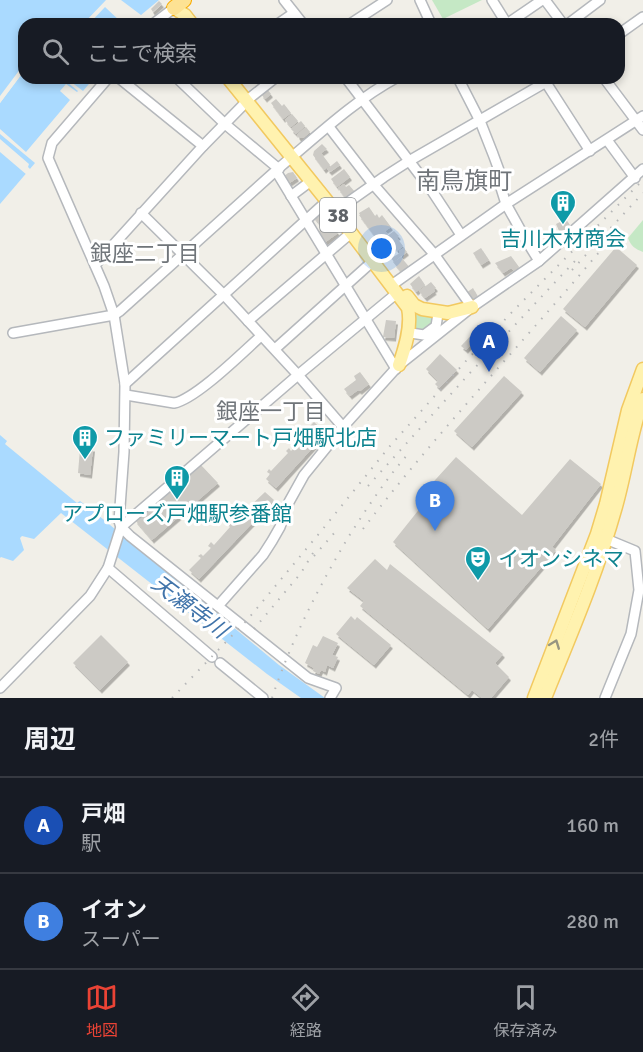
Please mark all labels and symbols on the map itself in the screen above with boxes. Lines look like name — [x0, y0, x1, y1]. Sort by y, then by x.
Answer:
district label: 南鳥旗町 — [416, 166, 512, 196]
building icon: 吉川木材商会 — [548, 188, 578, 226]
road number: 38 — [320, 198, 356, 232]
place label: 吉川木材商会 — [500, 226, 626, 252]
your location — [367, 234, 396, 263]
district label: 銀座二丁目 — [90, 240, 200, 267]
pin: A — [470, 322, 508, 372]
district label: 銀座一丁目 — [216, 398, 326, 425]
building icon: ファミリーマート戸畑駅北店 — [70, 423, 100, 461]
place label: ファミリーマート戸畑駅北店 — [104, 425, 377, 451]
building icon: アプローズ戸畑駅参番館 — [162, 463, 192, 501]
pin: B — [416, 482, 454, 531]
place label: アプローズ戸畑駅参番館 — [62, 501, 292, 527]
theatre icon: イオンシネマ — [463, 544, 493, 582]
place label: イオンシネマ — [498, 546, 624, 572]
water label: 天瀬寺川 — [146, 569, 235, 645]
one-way arrow — [548, 639, 560, 650]

